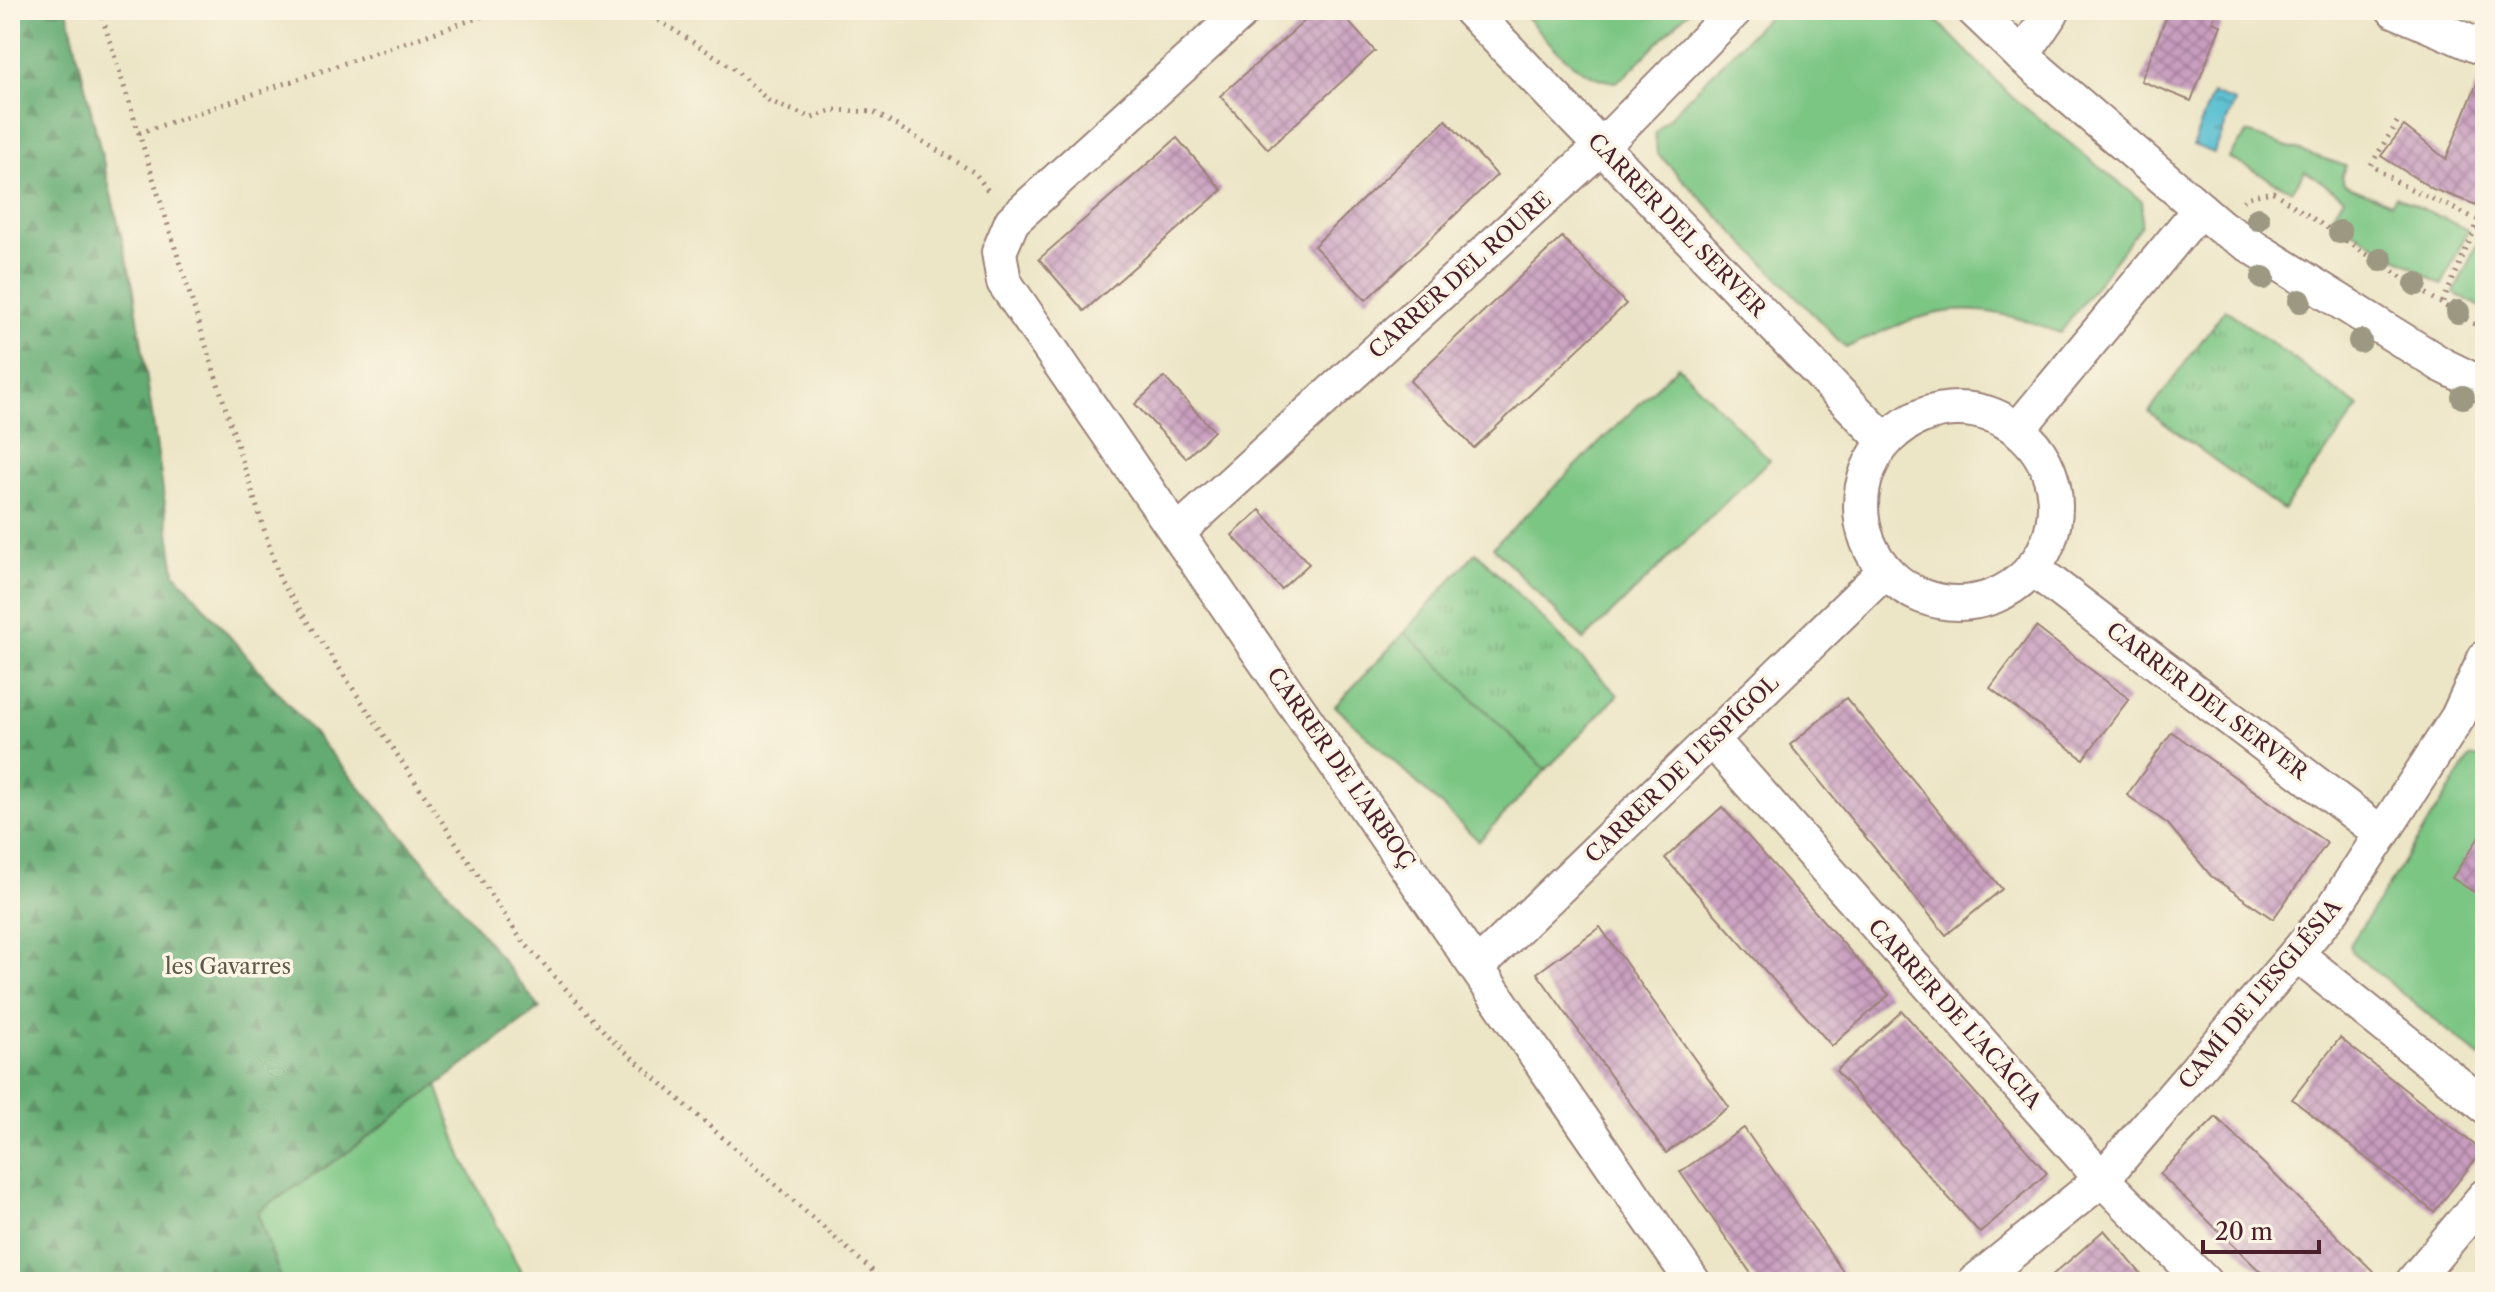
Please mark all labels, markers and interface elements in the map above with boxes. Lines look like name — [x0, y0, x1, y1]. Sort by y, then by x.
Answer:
street label: CARRER DEL SERVER — [1582, 128, 1772, 323]
street label: CARRER DEL ROURE — [1363, 186, 1557, 364]
street label: CARRER DEL SERVER — [2101, 617, 2314, 786]
street label: CARRER DE L'ARBOÇ — [1261, 662, 1421, 874]
street label: CARRER DE L'ESPÍGOL — [1579, 668, 1785, 869]
street label: CAMÍ DE L'ESGLÉSIA — [2172, 893, 2348, 1094]
street label: CARRER DE L'ACÀCIA — [1863, 913, 2049, 1115]
park label: les Gavarres — [165, 953, 291, 980]
scale bar — [2203, 1204, 2319, 1254]
text: 20 m — [2215, 1217, 2273, 1246]

